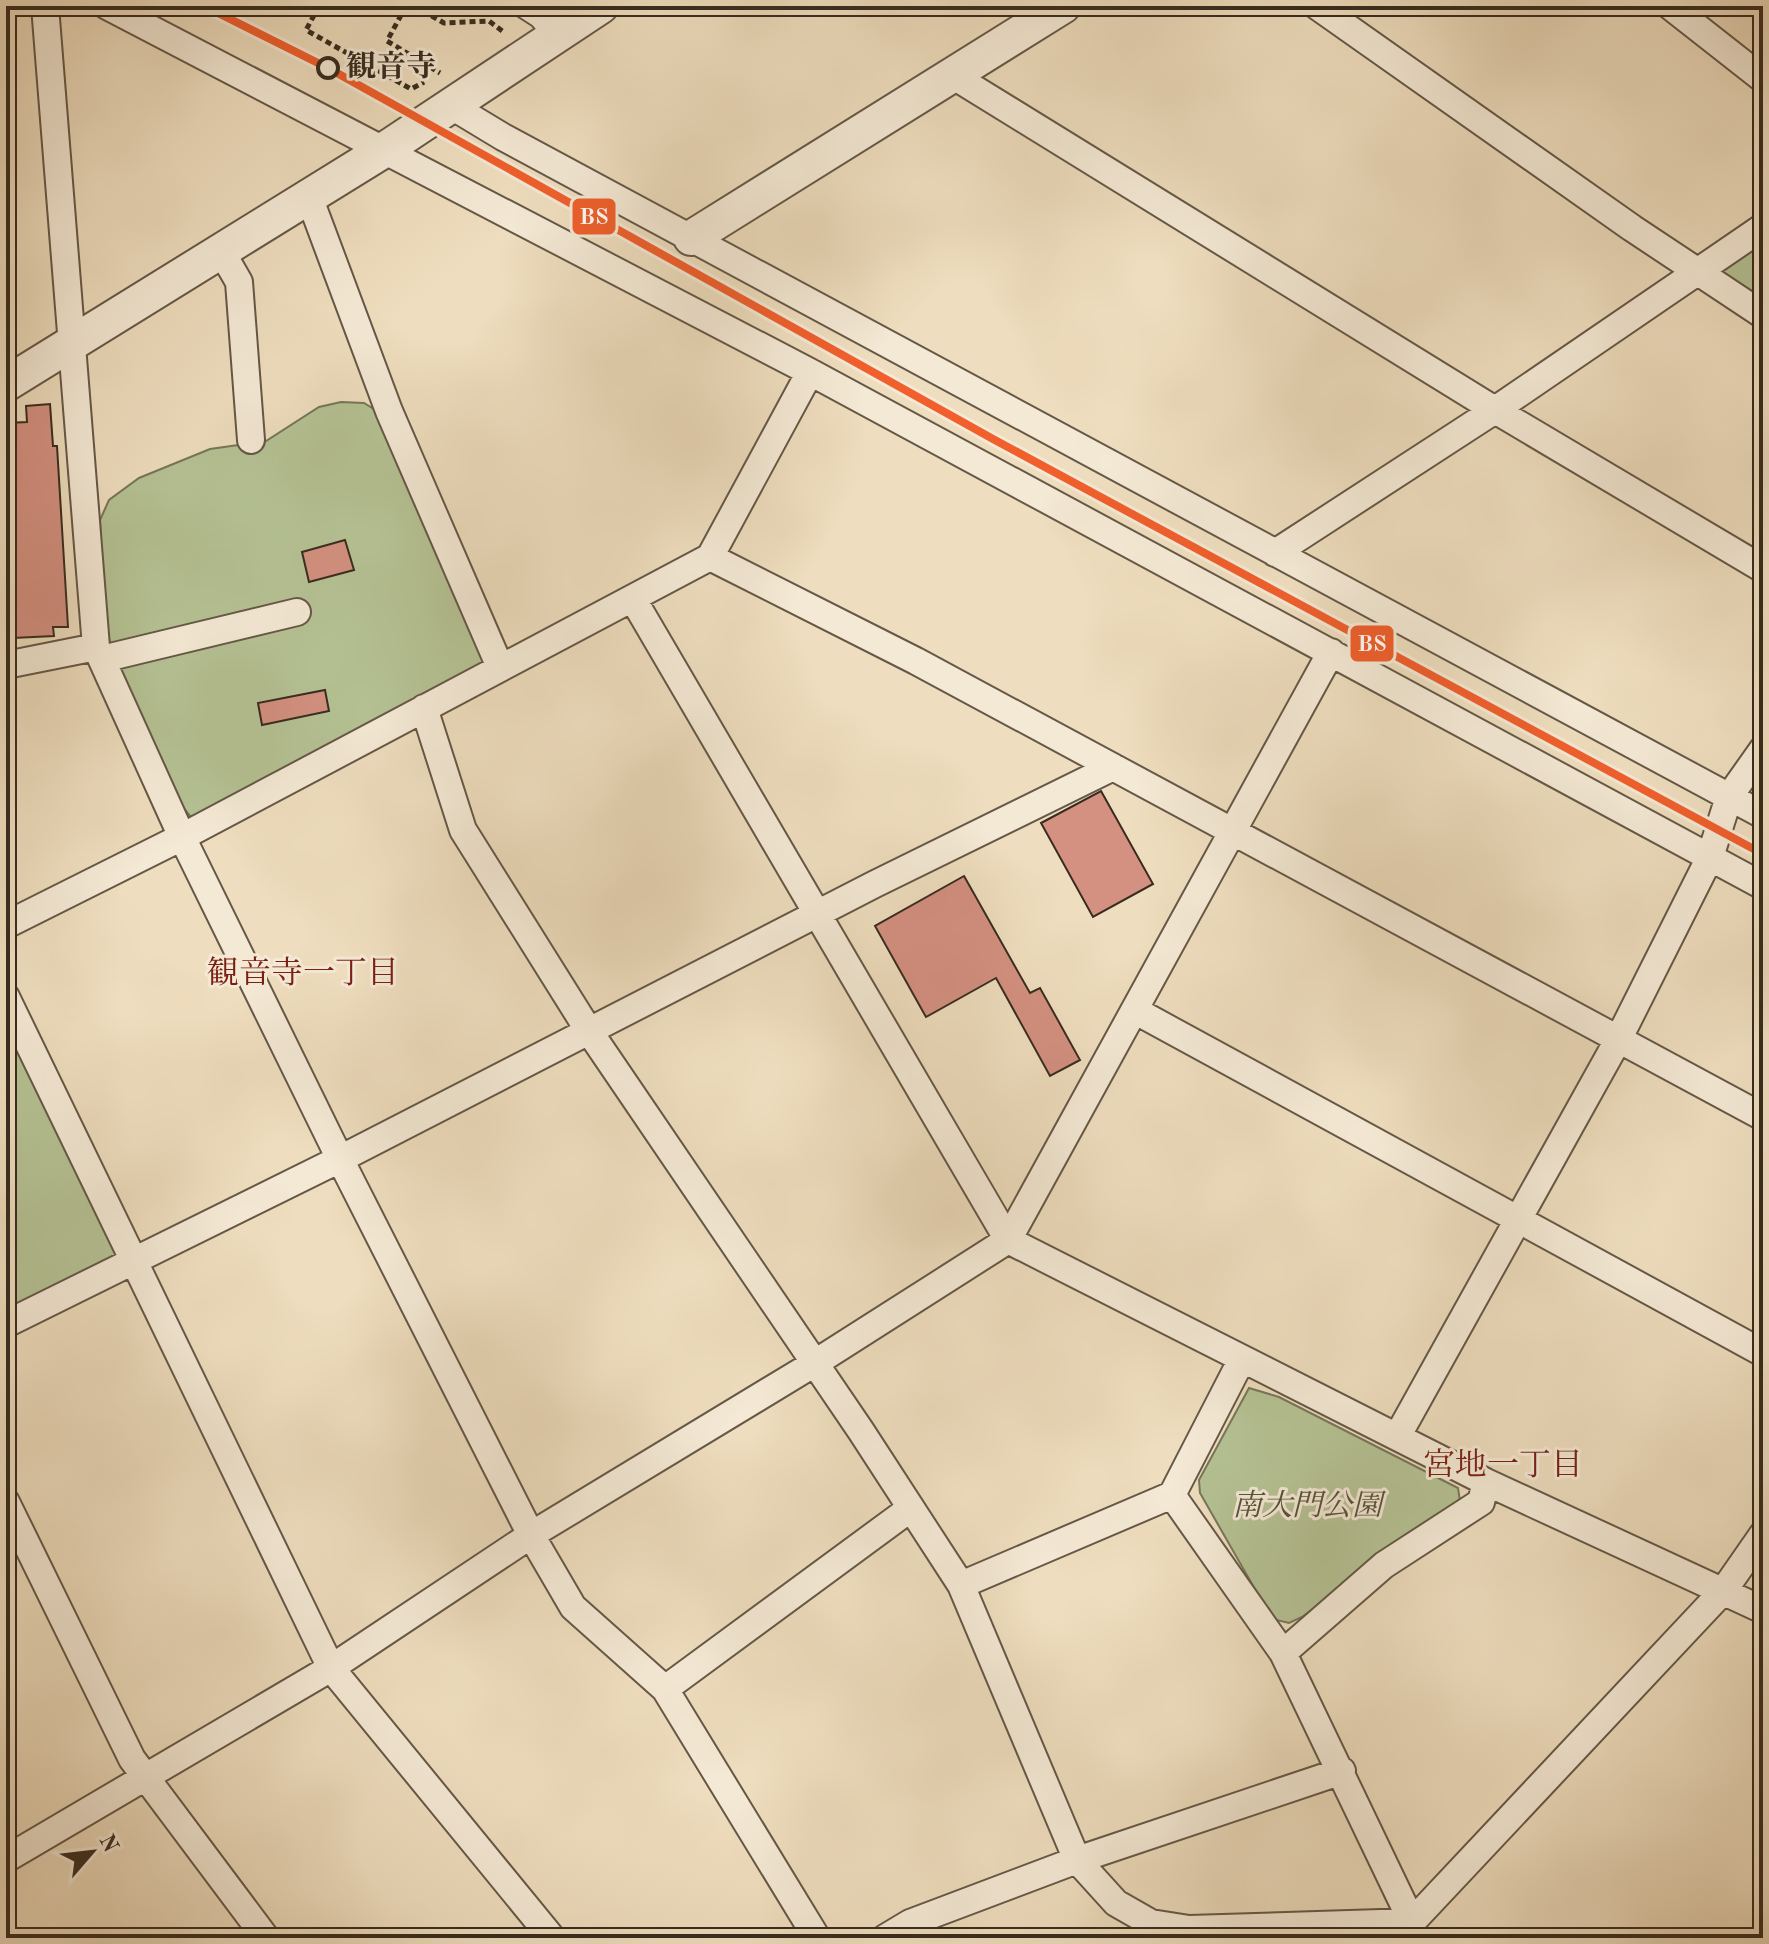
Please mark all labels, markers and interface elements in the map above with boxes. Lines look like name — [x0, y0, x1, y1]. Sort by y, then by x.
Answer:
place label: 観音寺 — [346, 50, 436, 83]
marker: 観音寺 — [317, 57, 339, 79]
line badge: BS — [571, 197, 617, 236]
text: BS — [579, 207, 609, 229]
line badge: BS — [1349, 624, 1395, 663]
text: BS — [1357, 634, 1387, 656]
district label: 観音寺一丁目 — [207, 956, 399, 991]
district label: 宮地一丁目 — [1423, 1448, 1583, 1483]
park label: 南大門公園 — [1232, 1489, 1387, 1522]
north arrow — [52, 1812, 132, 1892]
text: N — [94, 1831, 122, 1856]

